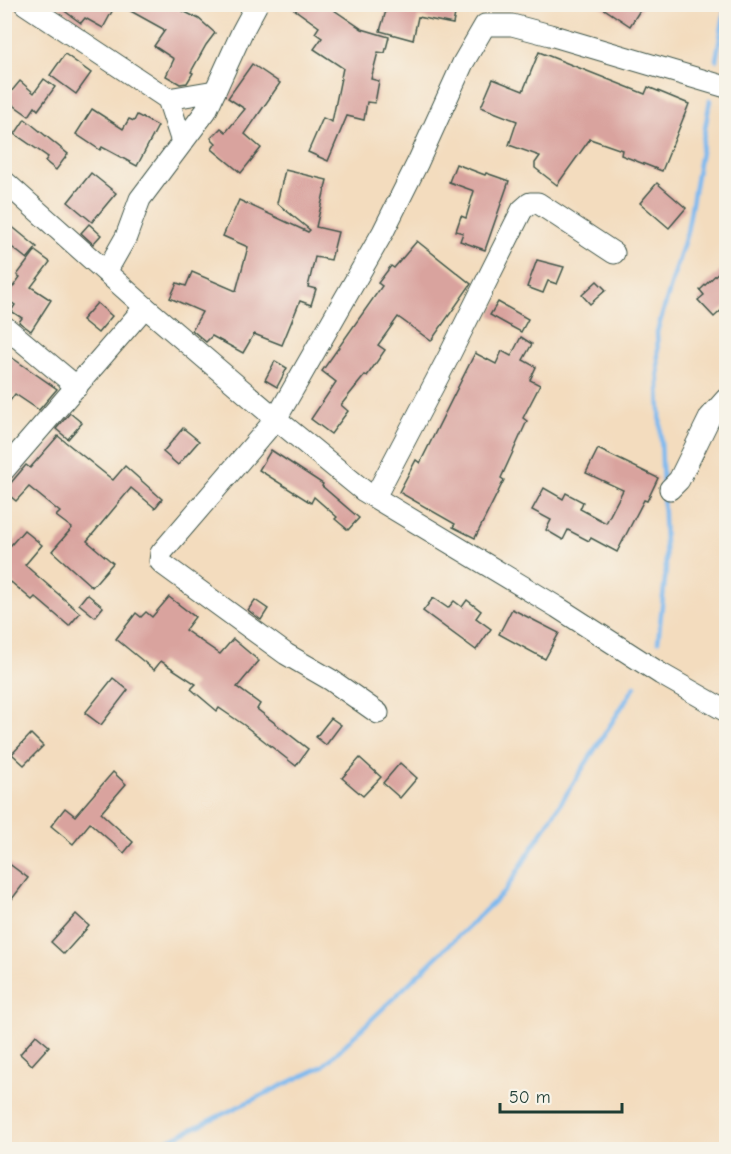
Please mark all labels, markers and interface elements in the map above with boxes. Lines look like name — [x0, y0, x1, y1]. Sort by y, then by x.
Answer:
scale bar — [500, 1076, 622, 1114]
text: 50 m — [509, 1087, 551, 1108]

